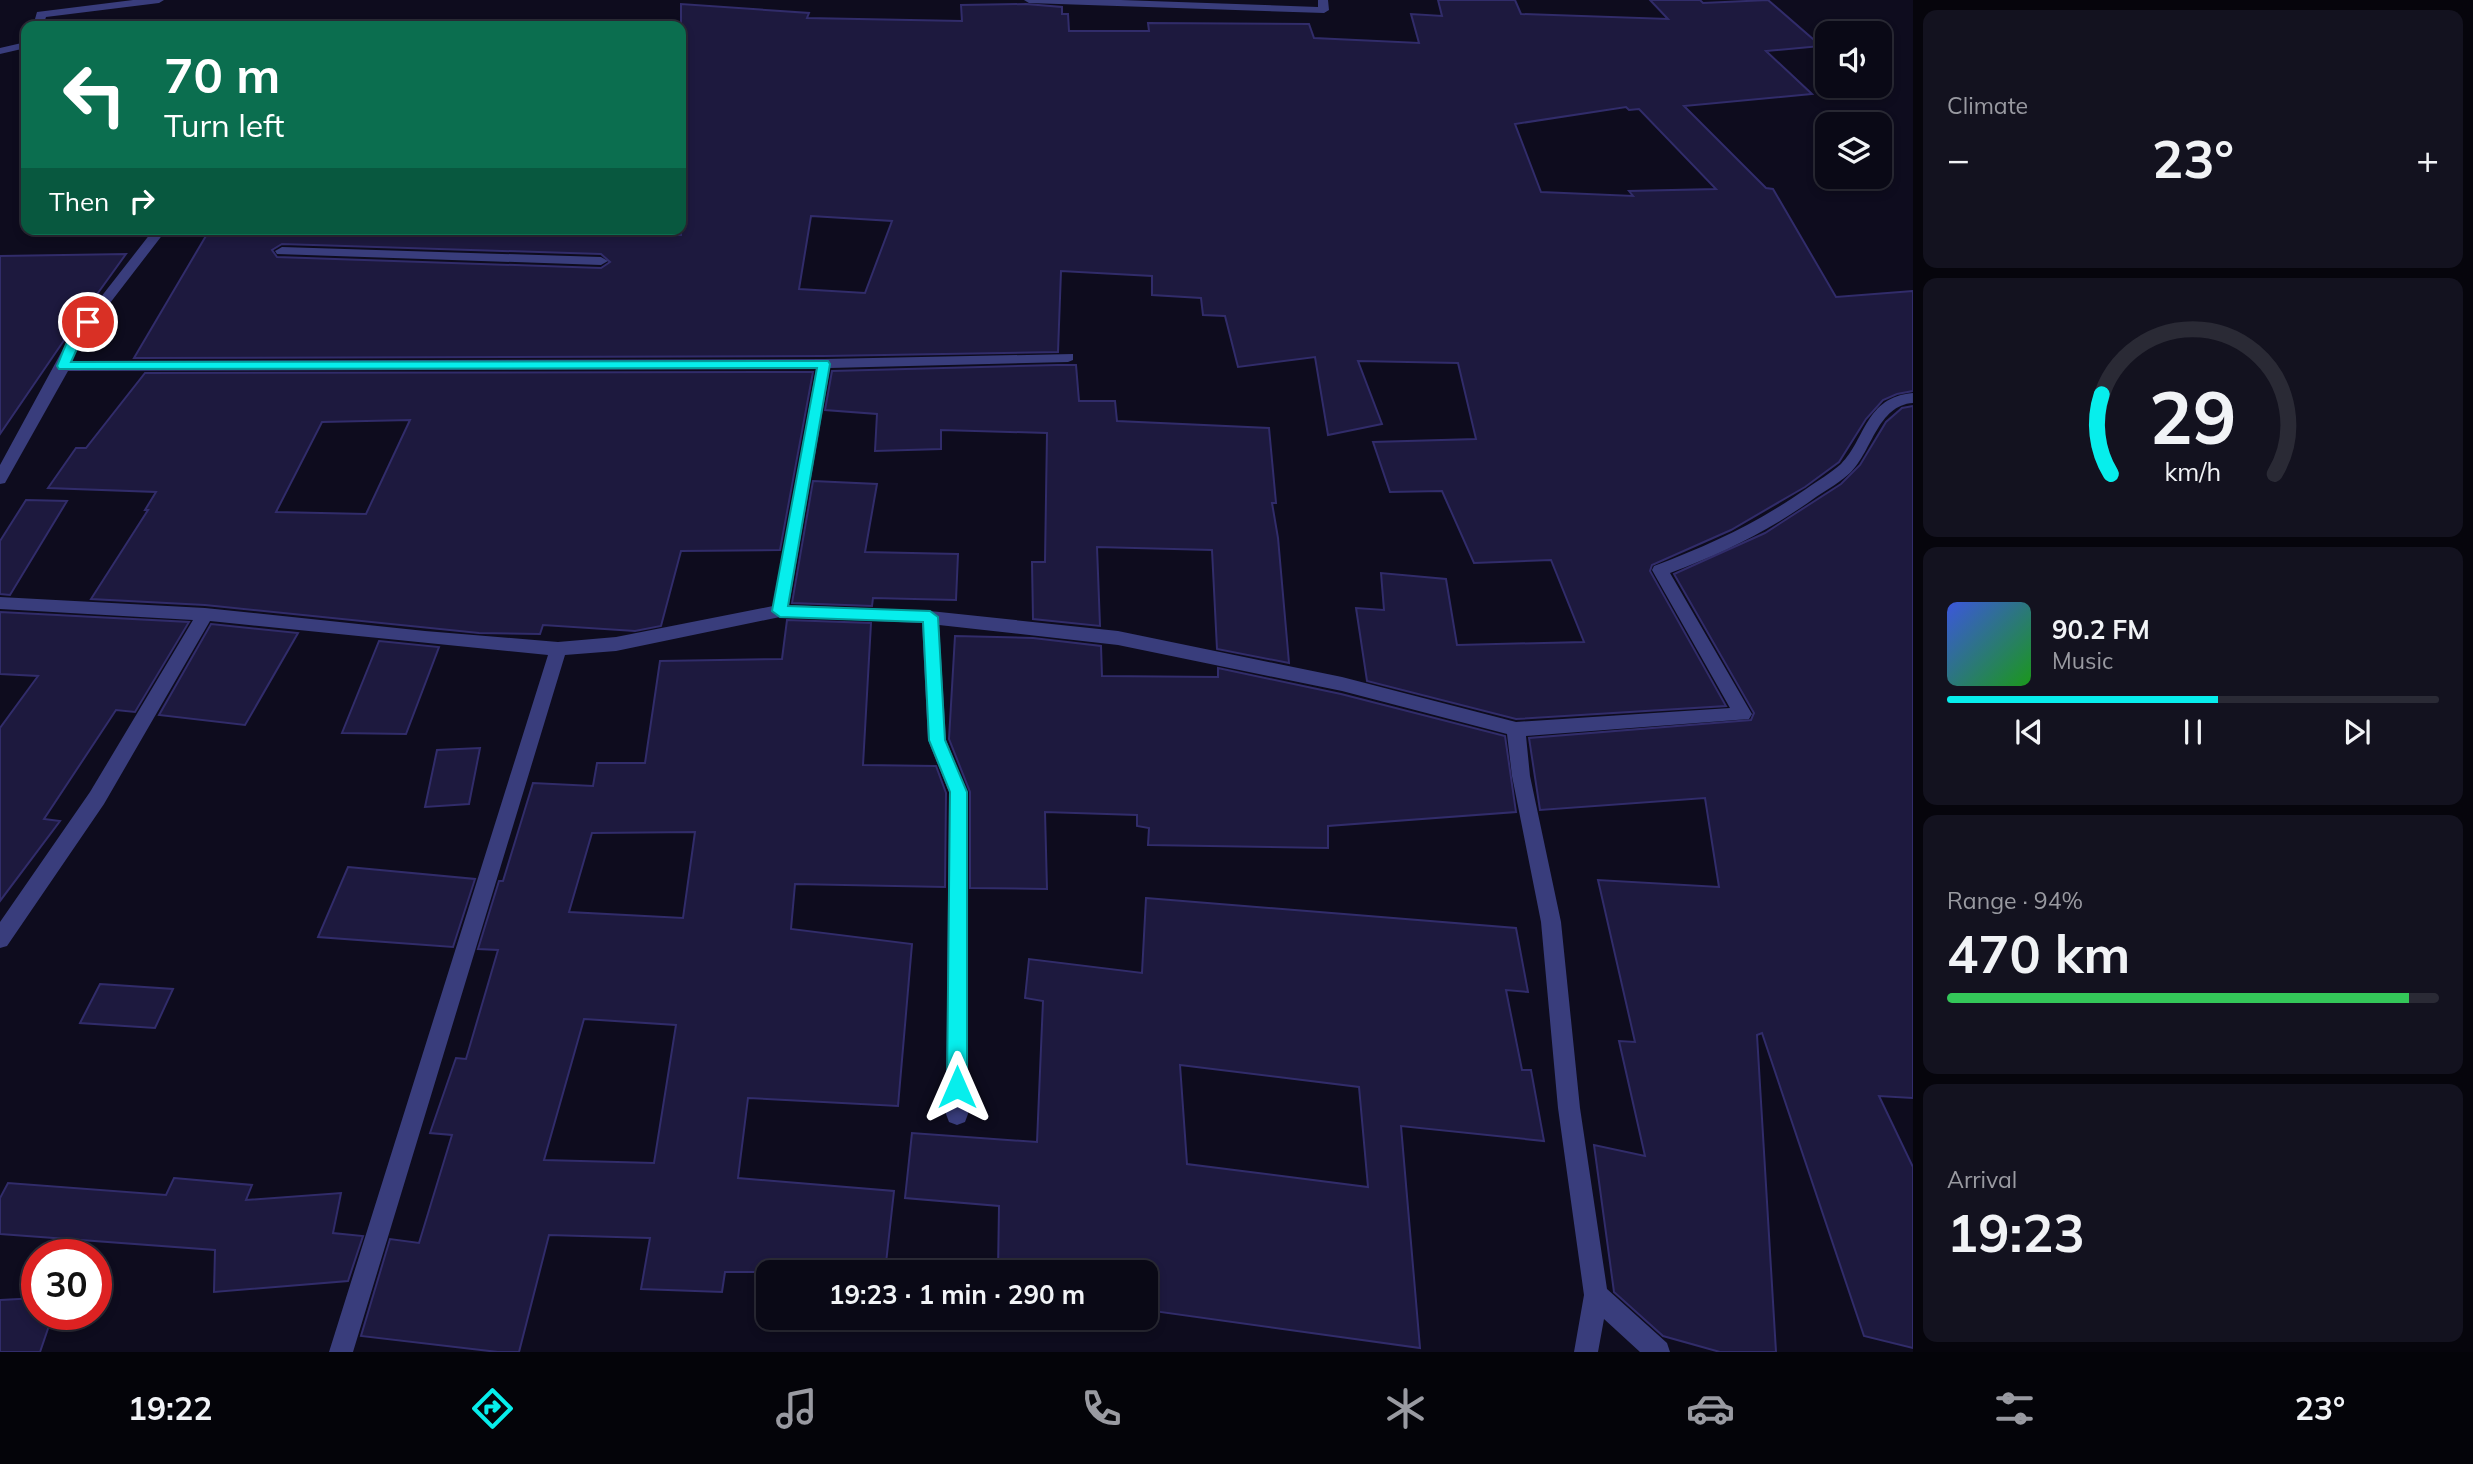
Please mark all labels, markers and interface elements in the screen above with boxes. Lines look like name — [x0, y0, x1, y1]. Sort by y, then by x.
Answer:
map controls — [1815, 21, 1892, 189]
button: sound — [1815, 21, 1892, 98]
text: 70 m — [164, 44, 280, 105]
icon: left — [49, 49, 140, 140]
text: Climate — [1947, 91, 2028, 120]
text: Turn left — [164, 105, 284, 145]
button: layers — [1815, 112, 1892, 189]
text: 23° — [2152, 126, 2234, 191]
text: − — [1947, 135, 1970, 183]
text: + — [2416, 135, 2439, 183]
icon: right — [123, 182, 161, 220]
text: Then — [49, 185, 109, 218]
pin — [58, 292, 118, 352]
icon: arrive — [69, 303, 107, 341]
text: 29 — [2149, 371, 2237, 462]
text: km/h — [2165, 455, 2221, 486]
text: 90.2 FM — [2052, 613, 2150, 646]
text: Music — [2052, 646, 2113, 675]
icon: previous — [2010, 713, 2048, 751]
icon: pause — [2174, 713, 2212, 751]
icon: next — [2338, 713, 2376, 751]
text: Range · 94% — [1947, 886, 2083, 915]
text: 470 km — [1947, 921, 2130, 986]
position arrow — [920, 1050, 994, 1124]
text: Arrival — [1947, 1165, 2017, 1194]
text: 19:23 — [1947, 1200, 2085, 1265]
speed limit sign: 30 — [21, 1239, 112, 1330]
text: 19:23 · 1 min · 290 m — [829, 1278, 1085, 1311]
icon: directions — [468, 1384, 517, 1433]
icon: music — [772, 1384, 821, 1433]
icon: phone — [1077, 1384, 1126, 1433]
icon: climate — [1381, 1384, 1430, 1433]
icon: car — [1686, 1384, 1735, 1433]
icon: filters — [1990, 1384, 2039, 1433]
text: 19:22 — [128, 1388, 212, 1428]
text: 23° — [2295, 1388, 2345, 1428]

